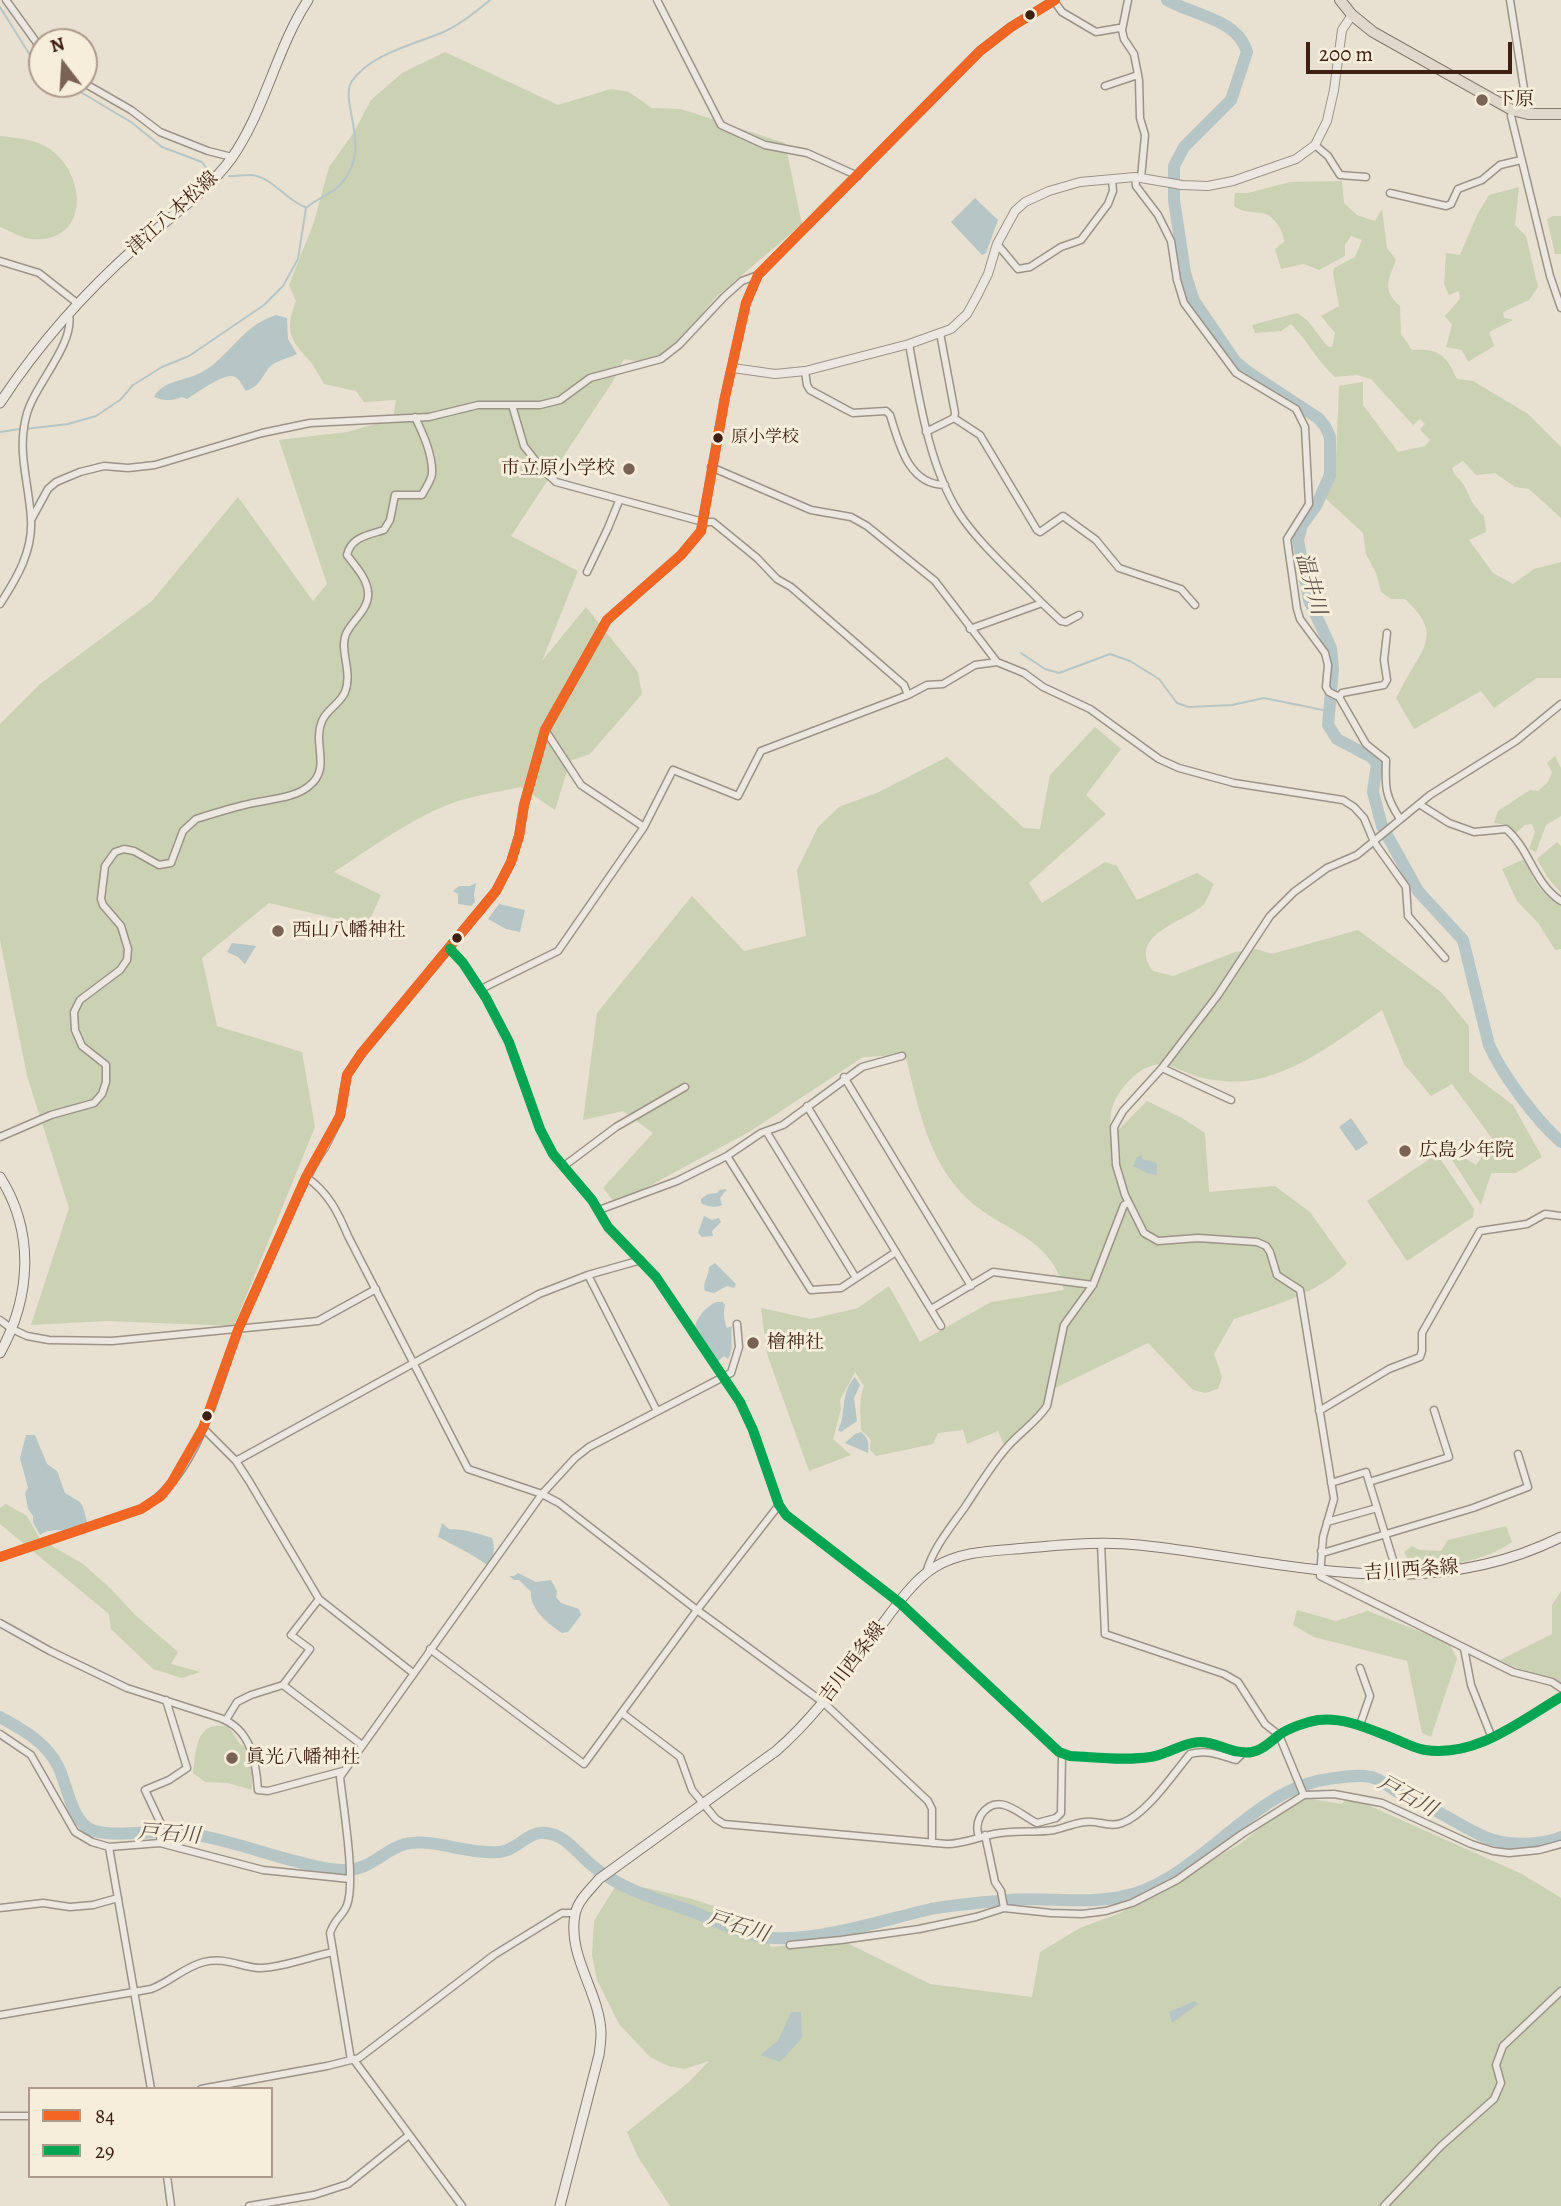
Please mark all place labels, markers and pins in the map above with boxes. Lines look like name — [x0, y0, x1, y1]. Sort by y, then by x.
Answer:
unlabelled marker — [1023, 8, 1037, 22]
place label: 下原 — [1496, 89, 1534, 111]
marker: 下原 — [1474, 92, 1490, 108]
place label: 原小学校 — [731, 428, 799, 448]
marker: 原小学校 — [711, 431, 725, 445]
place label: 市立原小学校 — [501, 458, 615, 480]
marker: 市立原小学校 — [621, 461, 637, 477]
place label: 西山八幡神社 — [292, 920, 406, 942]
marker: 西山八幡神社 — [270, 923, 286, 939]
unlabelled marker — [450, 931, 464, 945]
place label: 広島少年院 — [1419, 1140, 1514, 1162]
marker: 広島少年院 — [1397, 1143, 1413, 1159]
place label: 檜神社 — [767, 1332, 824, 1354]
marker: 檜神社 — [745, 1335, 761, 1351]
unlabelled marker — [200, 1409, 214, 1423]
place label: 眞光八幡神社 — [246, 1747, 360, 1769]
marker: 眞光八幡神社 — [224, 1750, 240, 1766]

